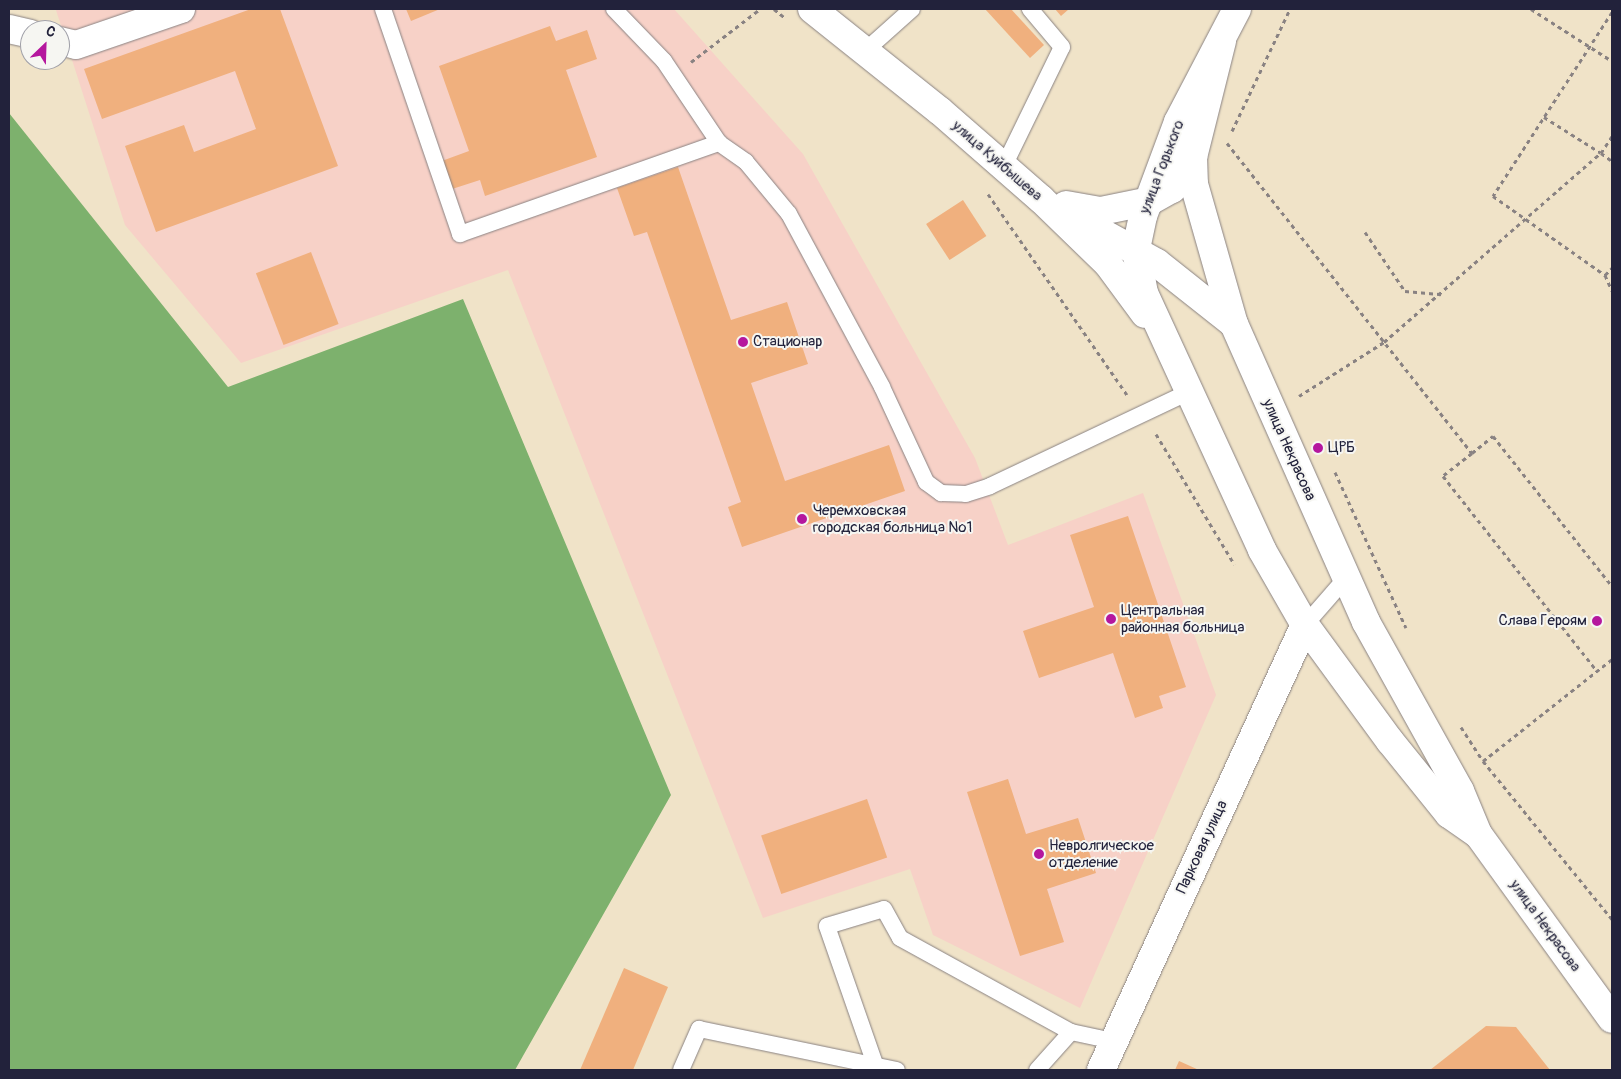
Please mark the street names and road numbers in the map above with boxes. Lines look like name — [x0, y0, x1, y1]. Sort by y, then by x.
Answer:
street label: улица Куйбышева — [948, 117, 1046, 205]
street label: улица Горького — [1136, 118, 1188, 216]
street label: улица Некрасова — [1259, 396, 1319, 504]
street label: Парковая улица — [1173, 797, 1231, 897]
street label: улица Некрасова — [1506, 876, 1584, 976]

